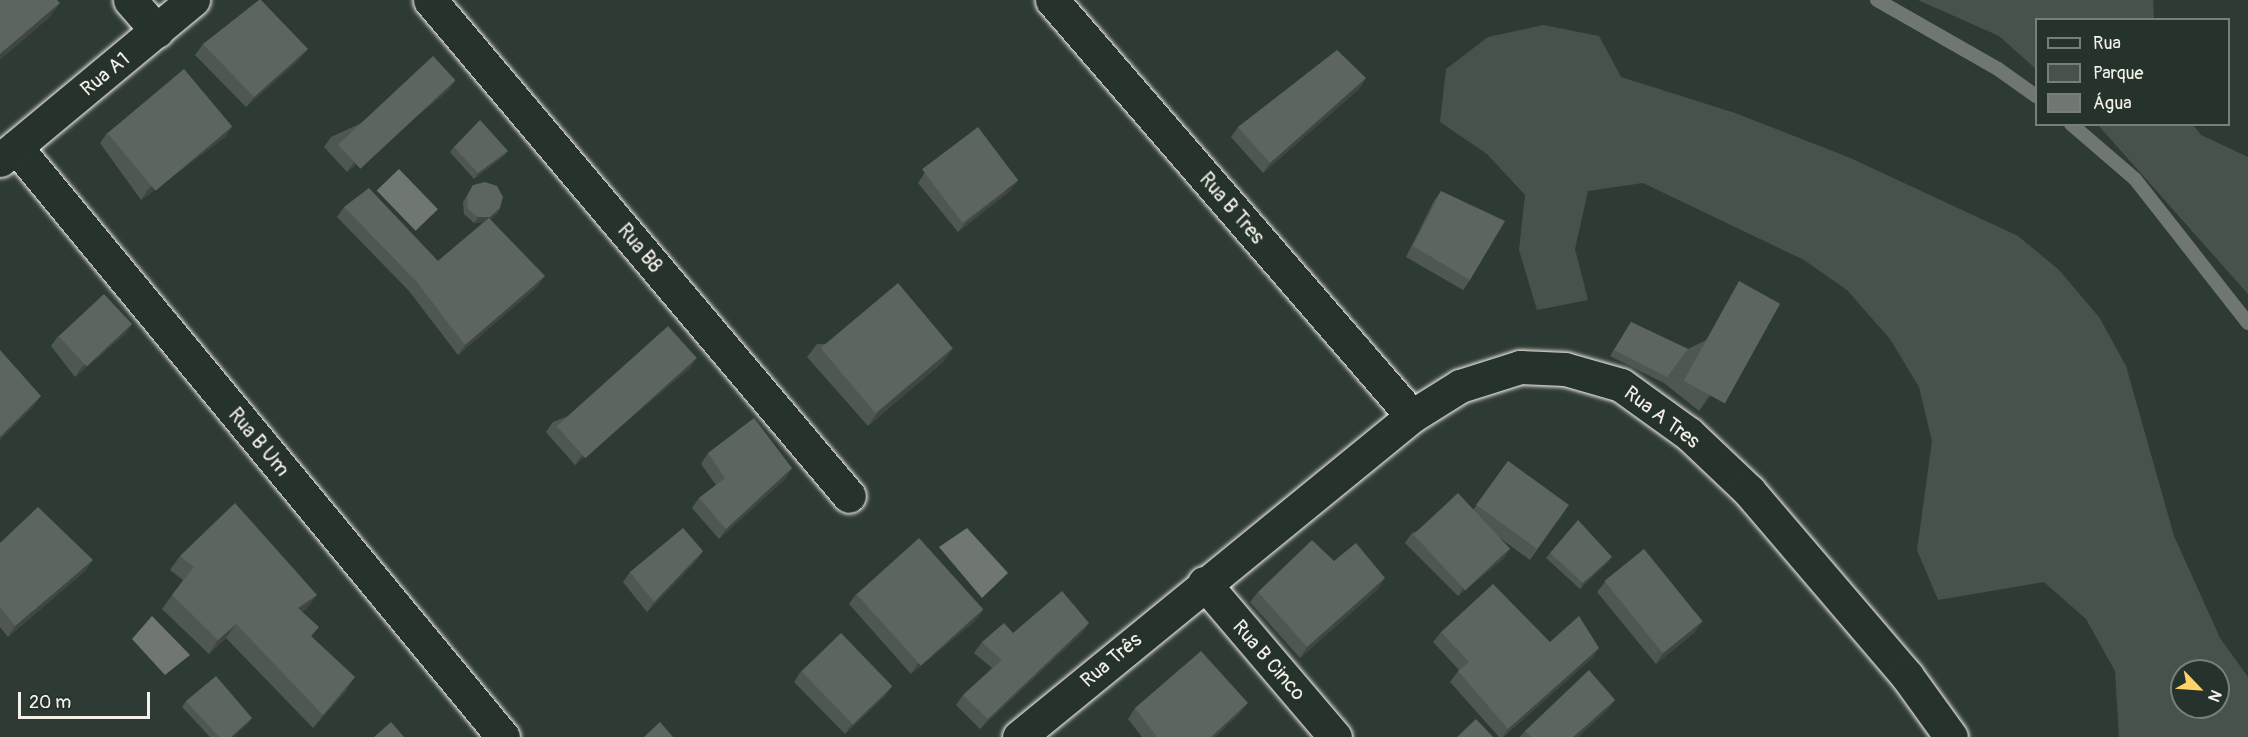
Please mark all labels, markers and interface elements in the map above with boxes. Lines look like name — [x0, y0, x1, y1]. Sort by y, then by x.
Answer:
legend — [2035, 18, 2230, 126]
text: Rua — [2093, 32, 2121, 55]
street label: Rua A1 — [76, 47, 134, 101]
text: Parque — [2093, 62, 2143, 85]
text: Água — [2093, 92, 2132, 115]
street label: Rua B Tres — [1194, 167, 1270, 249]
street label: Rua B8 — [613, 219, 667, 277]
street label: Rua A Tres — [1619, 381, 1705, 453]
street label: Rua B Um — [223, 403, 295, 481]
street label: Rua B Cinco — [1228, 615, 1310, 705]
street label: Rua Três — [1076, 628, 1146, 692]
north arrow — [2170, 659, 2230, 719]
scale bar — [21, 680, 153, 718]
text: N — [2203, 687, 2226, 705]
text: 20 m — [29, 691, 71, 714]

